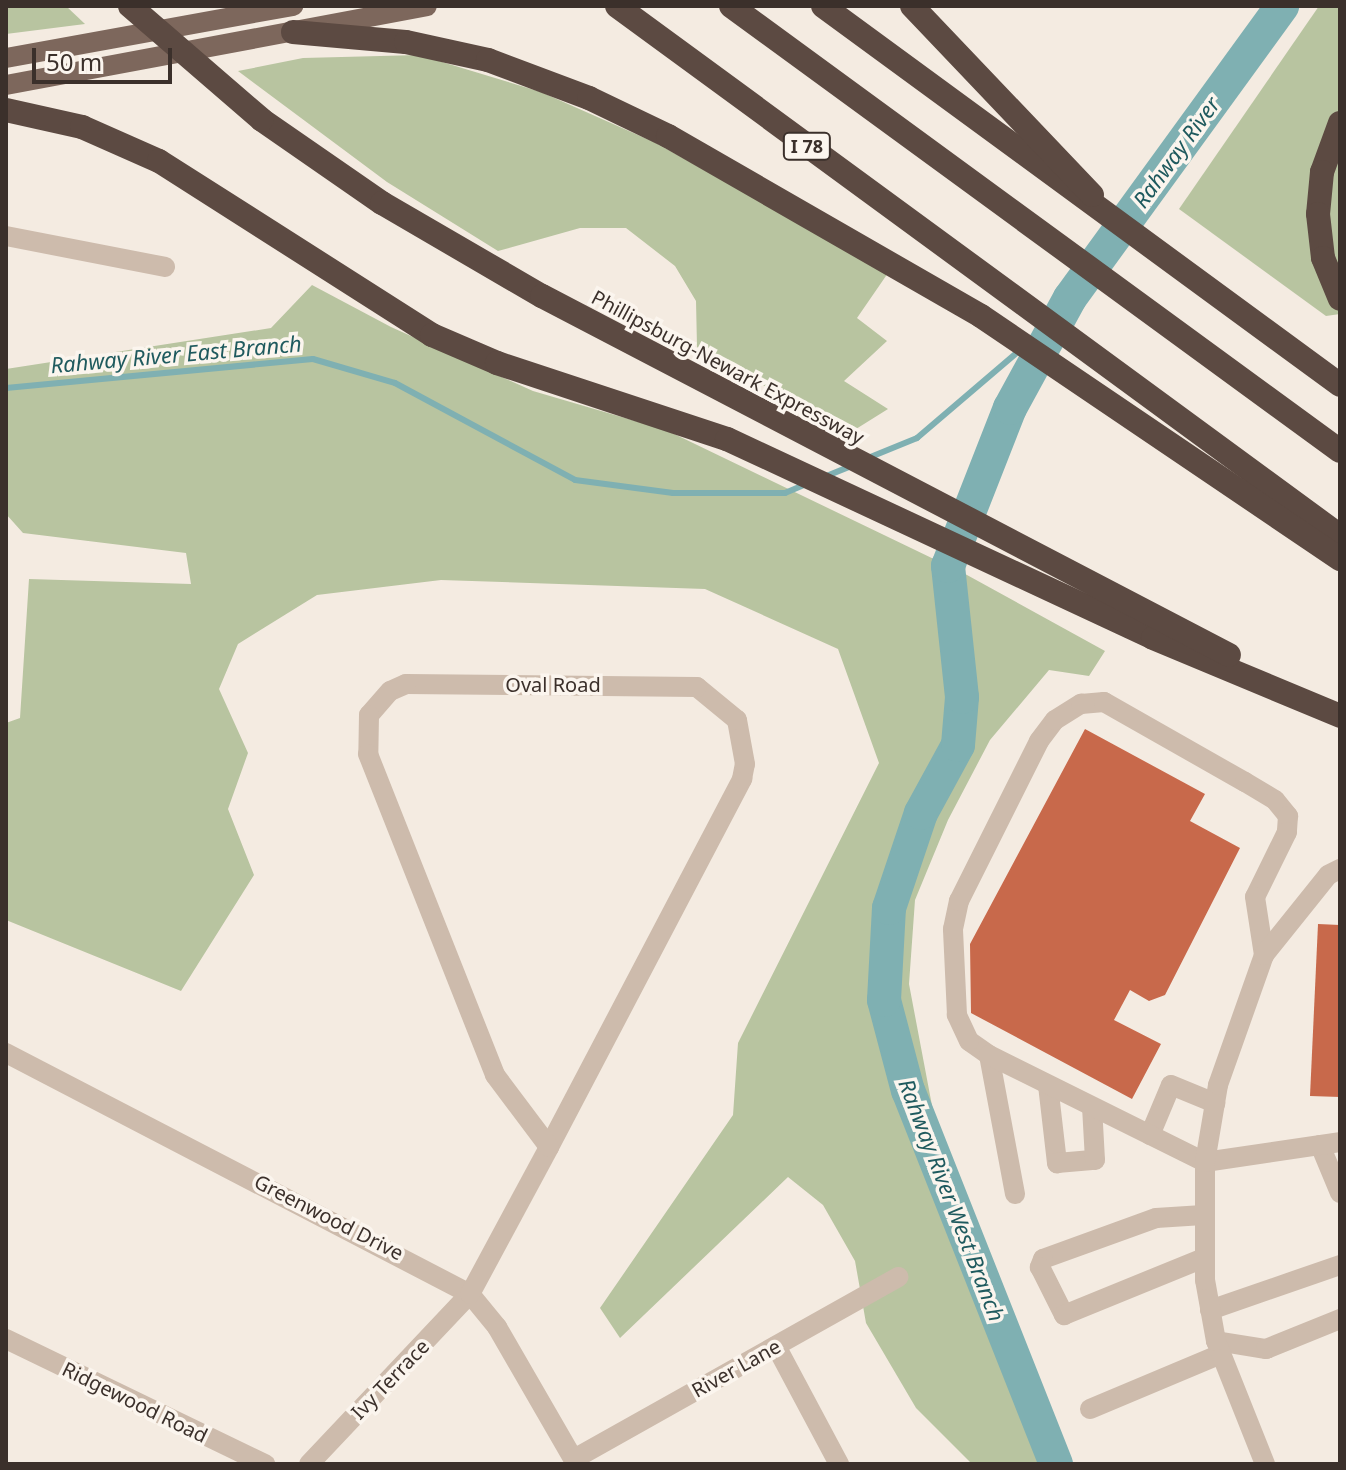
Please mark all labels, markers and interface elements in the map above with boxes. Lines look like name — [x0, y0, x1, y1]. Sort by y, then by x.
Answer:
scale bar — [36, 32, 176, 82]
text: 50 m — [46, 45, 102, 78]
water label: Rahway River — [1127, 91, 1225, 213]
road number: I 78 — [781, 132, 833, 160]
street label: Phillipsburg-Newark Expressway — [588, 285, 868, 449]
water label: Rahway River East Branch — [49, 330, 303, 378]
street label: Oval Road — [505, 672, 601, 696]
water label: Rahway River West Branch — [894, 1075, 1010, 1325]
street label: Greenwood Drive — [250, 1169, 408, 1265]
street label: Ivy Terrace — [346, 1334, 434, 1424]
street label: River Lane — [687, 1334, 785, 1402]
street label: Ridgewood Road — [58, 1356, 212, 1448]

